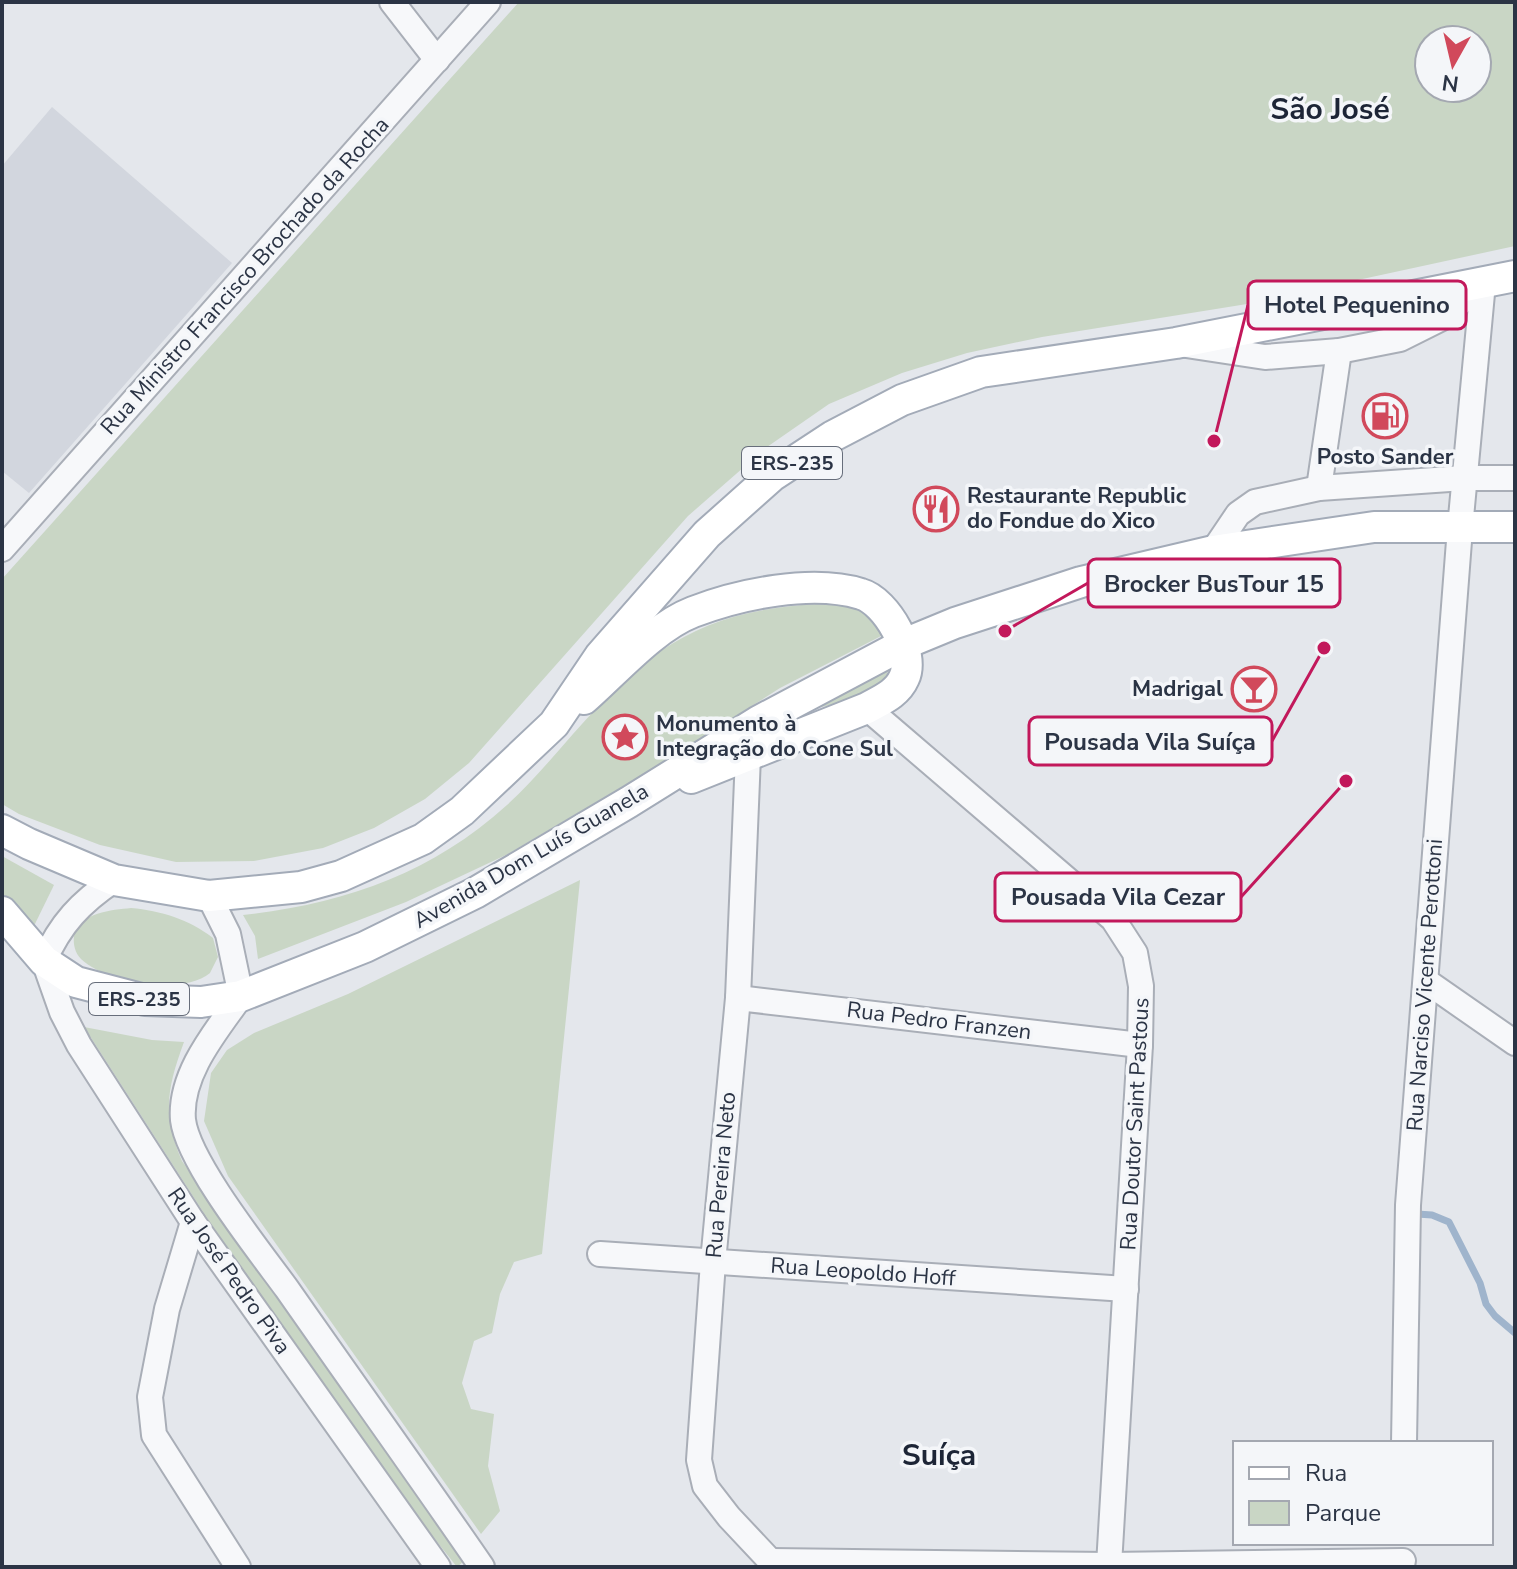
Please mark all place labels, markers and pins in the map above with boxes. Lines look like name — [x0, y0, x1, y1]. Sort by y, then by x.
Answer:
callout: Hotel Pequenino — [1248, 281, 1466, 329]
fuel station icon: Posto Sander — [1361, 392, 1409, 440]
place label: Posto Sander — [1317, 442, 1454, 472]
place label: Restaurante Republic do Fondue do Xico — [967, 481, 1187, 536]
restaurant icon: Restaurante Republic do Fondue do Xico — [912, 485, 960, 533]
callout: Brocker BusTour 15 — [1088, 559, 1340, 607]
bar icon: Madrigal — [1230, 665, 1278, 713]
place label: Madrigal — [1132, 674, 1223, 704]
place label: Monumento à Integração do Cone Sul — [656, 709, 893, 764]
place icon: Monumento à Integração do Cone Sul — [601, 713, 649, 761]
callout: Pousada Vila Suíça — [1029, 717, 1272, 765]
callout: Pousada Vila Cezar — [995, 873, 1241, 921]

